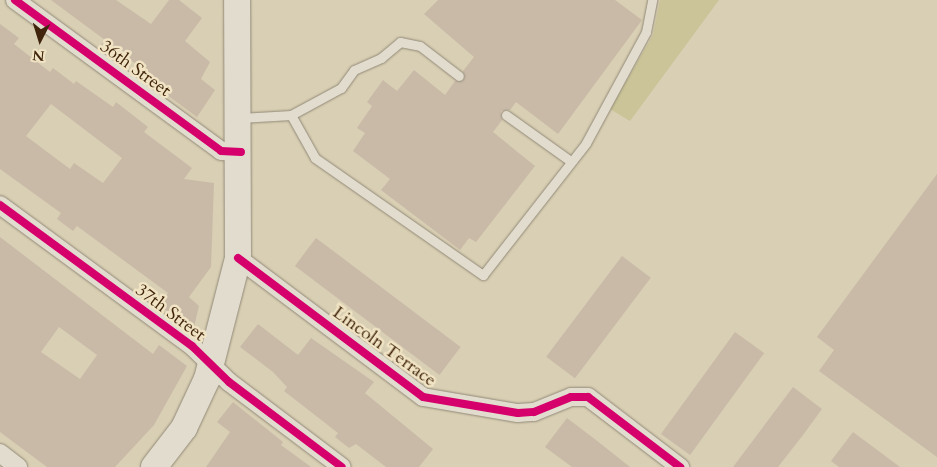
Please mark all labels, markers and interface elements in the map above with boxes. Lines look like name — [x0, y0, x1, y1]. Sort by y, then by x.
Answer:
north arrow — [15, 15, 65, 65]
street label: 36th Street — [95, 36, 175, 102]
text: N — [32, 45, 46, 65]
street label: 37th Street — [131, 280, 209, 346]
street label: Lincoln Terrace — [328, 302, 440, 392]

